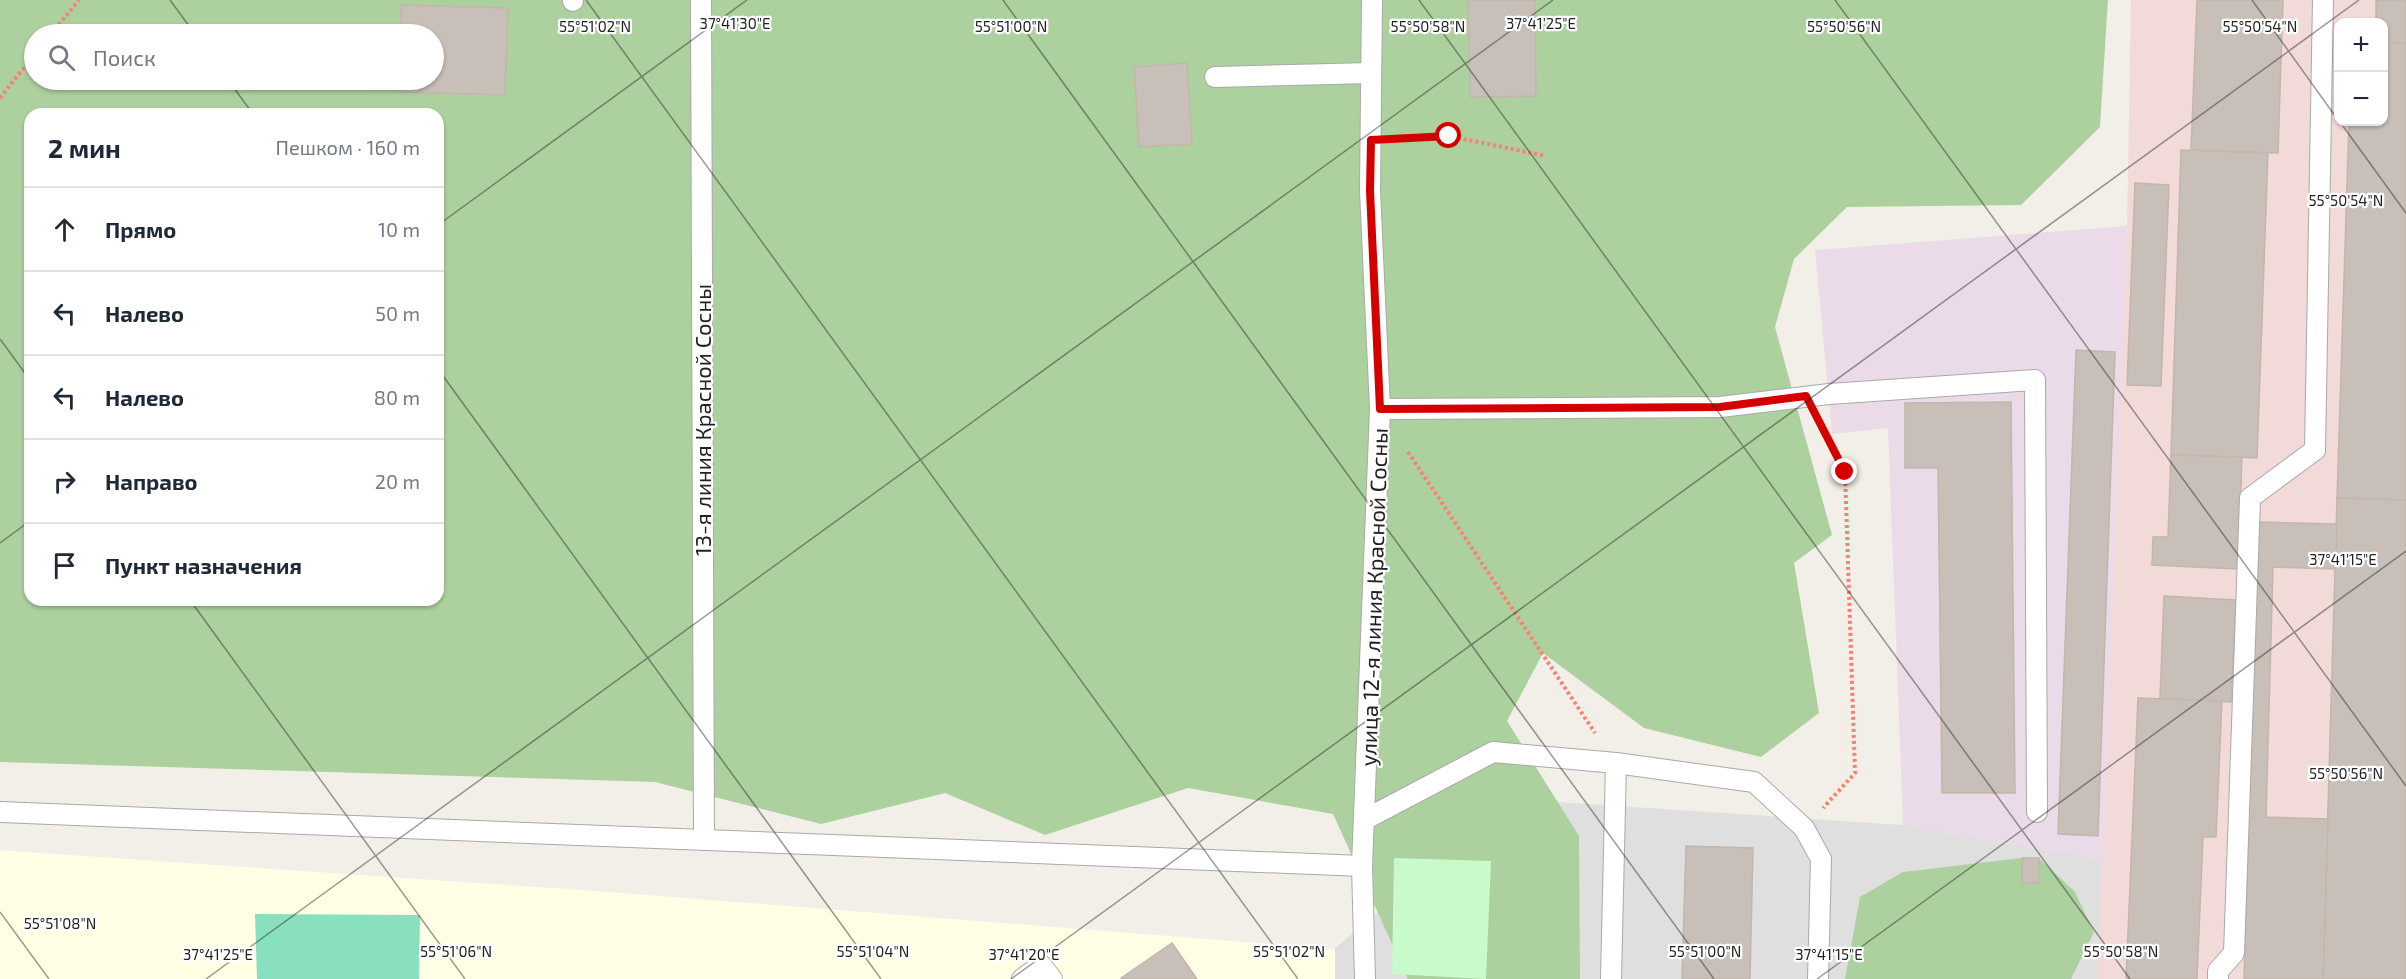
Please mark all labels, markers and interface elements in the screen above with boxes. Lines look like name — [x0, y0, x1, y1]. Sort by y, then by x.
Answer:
text: 37°41'30"E — [700, 14, 770, 32]
text: 37°41'25"E — [1506, 14, 1576, 32]
text: 55°51'02"N — [559, 17, 631, 35]
text: 55°51'00"N — [975, 17, 1047, 35]
text: 55°50'58"N — [1391, 17, 1465, 35]
text: 55°50'56"N — [1807, 17, 1881, 35]
text: 55°50'54"N — [2223, 17, 2297, 35]
map controls — [2334, 18, 2388, 126]
button: + — [2334, 18, 2388, 72]
search box — [24, 24, 444, 90]
icon: search — [45, 41, 78, 74]
text: Поиск — [93, 44, 156, 70]
button: − — [2334, 72, 2388, 126]
route start — [1435, 122, 1461, 148]
text: 2 мин — [48, 132, 121, 163]
text: Пешком · 160 m — [276, 135, 420, 159]
text: 55°50'54"N — [2309, 191, 2383, 209]
icon: ahead — [48, 213, 81, 246]
text: Прямо — [105, 216, 176, 242]
text: 10 m — [378, 217, 420, 241]
street label: 13-я линия Красной Сосны — [689, 284, 715, 556]
icon: left — [48, 297, 81, 330]
text: Налево — [105, 300, 184, 326]
text: 50 m — [375, 301, 420, 325]
icon: left — [48, 381, 81, 414]
text: Налево — [105, 384, 184, 410]
text: 80 m — [374, 385, 420, 409]
street label: улица 12-я линия Красной Сосны — [1354, 427, 1393, 767]
route end — [1831, 458, 1857, 484]
icon: right — [48, 465, 81, 498]
text: Направо — [105, 468, 198, 494]
text: 20 m — [375, 469, 420, 493]
icon: arrive — [48, 549, 81, 582]
text: 37°41'15"E — [2309, 550, 2377, 568]
text: Пункт назначения — [105, 552, 302, 578]
text: 55°50'56"N — [2309, 764, 2383, 782]
text: 55°51'08"N — [24, 914, 96, 932]
text: 55°51'06"N — [420, 942, 492, 960]
text: 55°51'04"N — [837, 942, 909, 960]
text: 55°51'02"N — [1253, 942, 1325, 960]
text: 55°51'00"N — [1669, 942, 1741, 960]
text: 55°50'58"N — [2084, 942, 2158, 960]
text: 37°41'25"E — [183, 945, 253, 963]
text: 37°41'20"E — [989, 945, 1059, 963]
text: 37°41'15"E — [1795, 945, 1863, 963]

